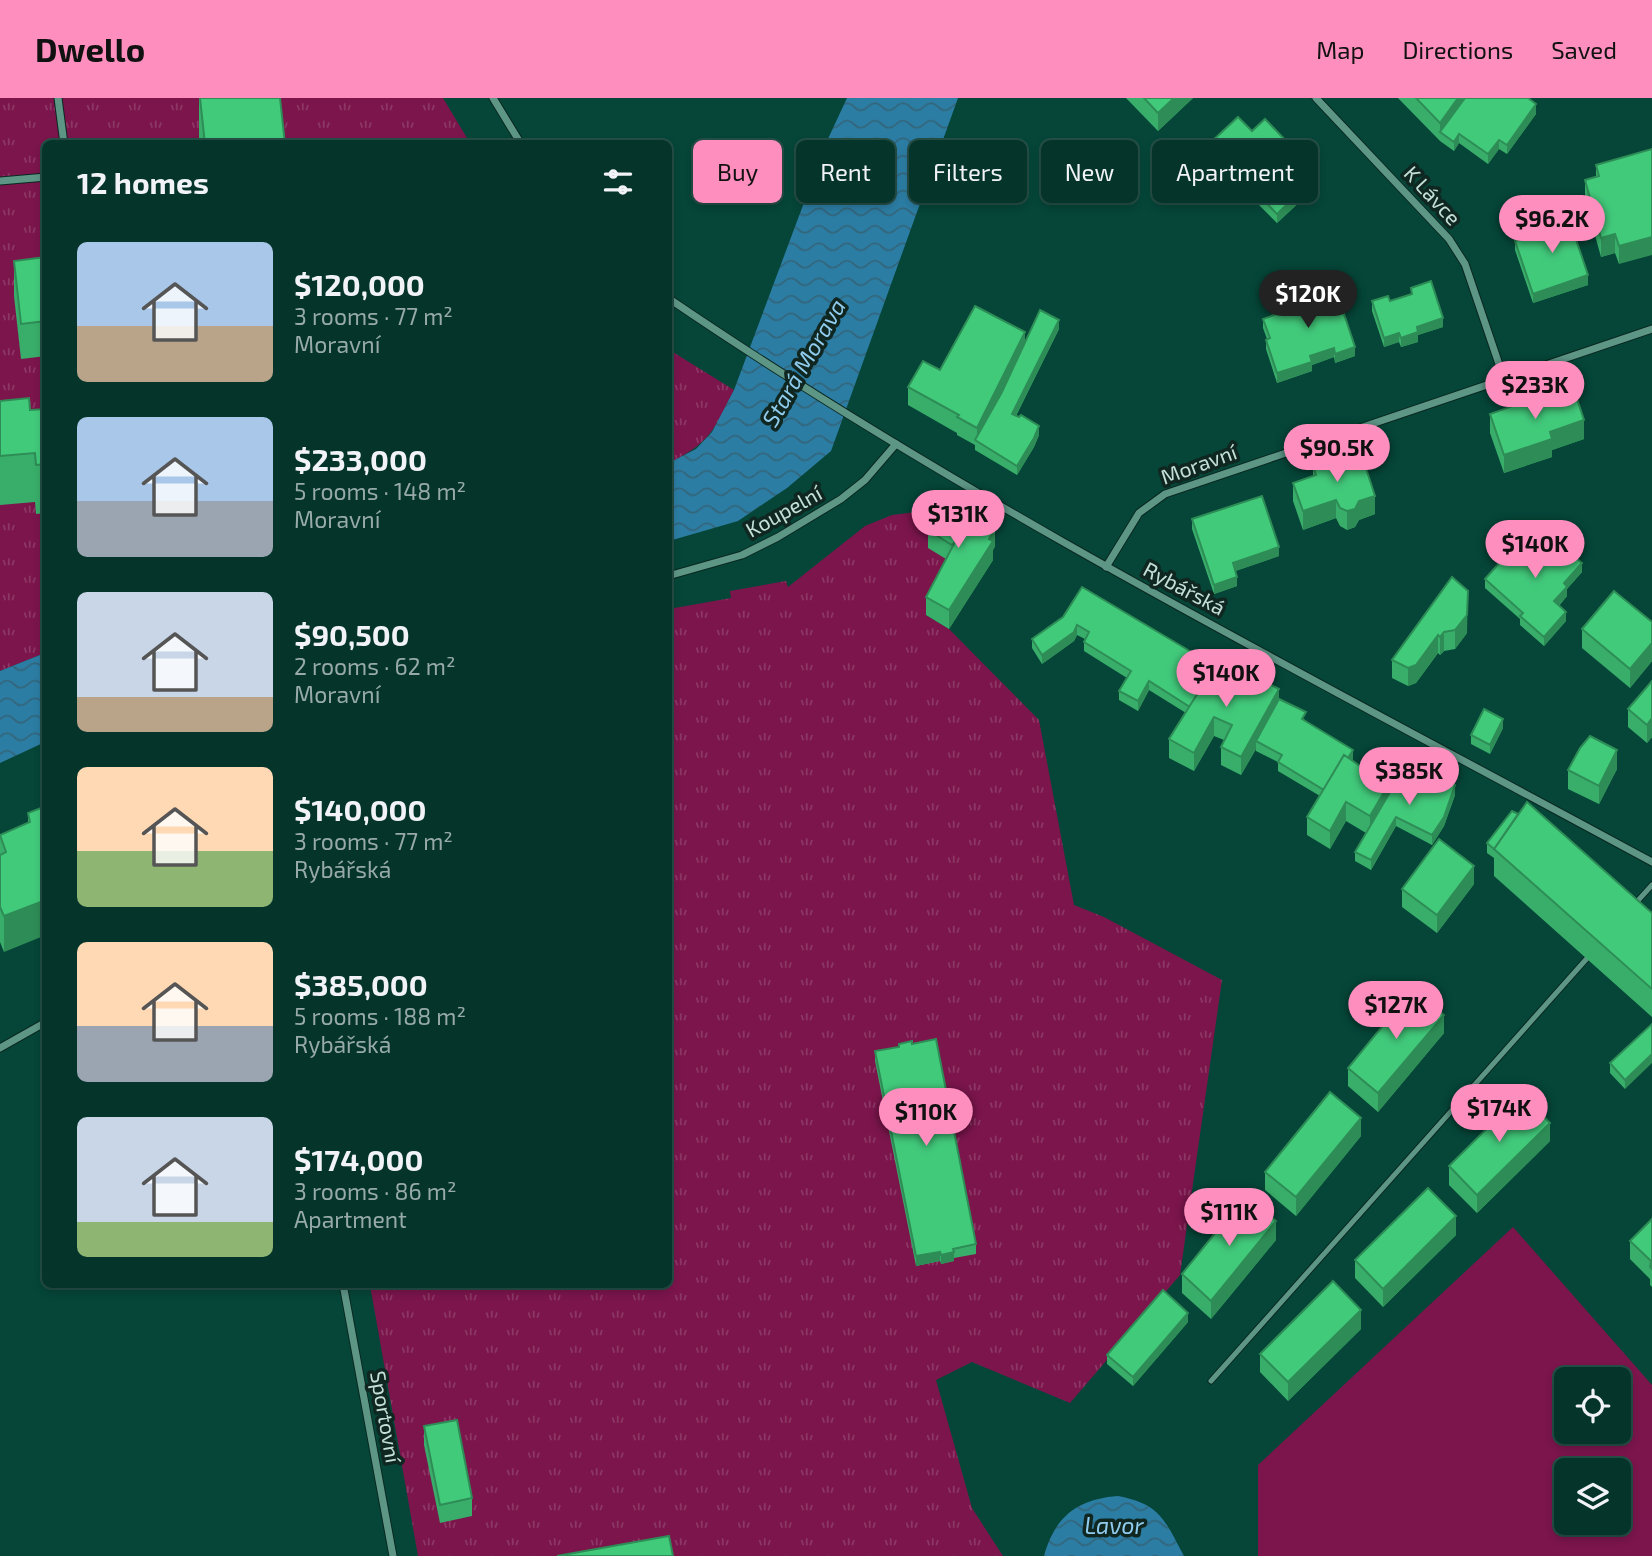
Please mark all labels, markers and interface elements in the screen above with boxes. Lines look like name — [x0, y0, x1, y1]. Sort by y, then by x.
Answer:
text: Dwello — [35, 29, 145, 69]
text: Map — [1316, 35, 1364, 64]
text: Directions — [1402, 35, 1513, 64]
text: Saved — [1551, 35, 1617, 64]
chip: Buy — [693, 140, 782, 203]
chip: Rent — [796, 140, 895, 203]
chip: Filters — [909, 140, 1027, 203]
chip: New — [1041, 140, 1138, 203]
chip: Apartment — [1152, 140, 1318, 203]
street label: K Lávce — [1400, 160, 1467, 230]
icon: filters — [599, 163, 637, 201]
text: 12 homes — [77, 164, 209, 200]
pin: $96.2K — [1495, 195, 1609, 255]
text: $96.2K — [1515, 204, 1589, 232]
text: $120,000 — [294, 266, 425, 302]
icon: home — [133, 270, 217, 354]
pin: $120K — [1259, 271, 1357, 330]
text: $120K — [1275, 279, 1341, 307]
water label: Stará Morava — [755, 294, 851, 431]
text: 3 rooms · 77 m² — [294, 302, 453, 330]
text: Moravní — [294, 330, 380, 358]
pin: $233K — [1486, 362, 1584, 421]
text: $233K — [1501, 370, 1569, 398]
pin: $90.5K — [1280, 424, 1394, 484]
text: $90.5K — [1300, 433, 1374, 461]
street label: Moravní — [1157, 438, 1241, 489]
text: $233,000 — [294, 441, 427, 477]
icon: home — [133, 445, 217, 529]
text: 5 rooms · 148 m² — [294, 477, 466, 505]
street label: Koupelní — [741, 479, 826, 542]
pin: $131K — [909, 490, 1007, 550]
text: $131K — [928, 499, 988, 527]
text: Moravní — [294, 505, 380, 533]
pin: $140K — [1486, 520, 1584, 580]
text: $140K — [1501, 529, 1569, 557]
street label: Rybářská — [1140, 556, 1230, 620]
text: $90,500 — [294, 616, 410, 652]
icon: home — [133, 620, 217, 704]
pin: $140K — [1177, 650, 1275, 709]
text: 2 rooms · 62 m² — [294, 652, 456, 680]
text: $140K — [1192, 658, 1260, 686]
text: Moravní — [294, 680, 380, 708]
pin: $385K — [1360, 748, 1458, 807]
text: $385K — [1375, 756, 1443, 784]
text: $140,000 — [294, 791, 426, 827]
icon: home — [133, 795, 217, 879]
text: 3 rooms · 77 m² — [294, 827, 453, 855]
text: Rybářská — [294, 855, 391, 883]
text: $385,000 — [294, 966, 428, 1002]
icon: home — [133, 970, 217, 1054]
pin: $127K — [1347, 982, 1445, 1041]
text: $127K — [1364, 990, 1428, 1018]
text: 5 rooms · 188 m² — [294, 1002, 466, 1030]
text: Rybářská — [294, 1030, 391, 1058]
pin: $174K — [1450, 1084, 1548, 1144]
pin: $110K — [877, 1088, 975, 1148]
text: $174K — [1467, 1093, 1531, 1121]
text: $110K — [895, 1097, 957, 1125]
text: $174,000 — [294, 1141, 423, 1177]
icon: home — [133, 1145, 217, 1229]
text: 3 rooms · 86 m² — [294, 1177, 456, 1205]
pin: $111K — [1180, 1188, 1278, 1248]
text: $111K — [1200, 1197, 1258, 1225]
text: Apartment — [294, 1205, 407, 1233]
map controls — [1554, 1367, 1631, 1535]
button: locate — [1554, 1367, 1631, 1444]
street label: Sportovní — [366, 1369, 407, 1465]
button: layers — [1554, 1458, 1631, 1535]
water label: Lavor — [1084, 1511, 1144, 1539]

